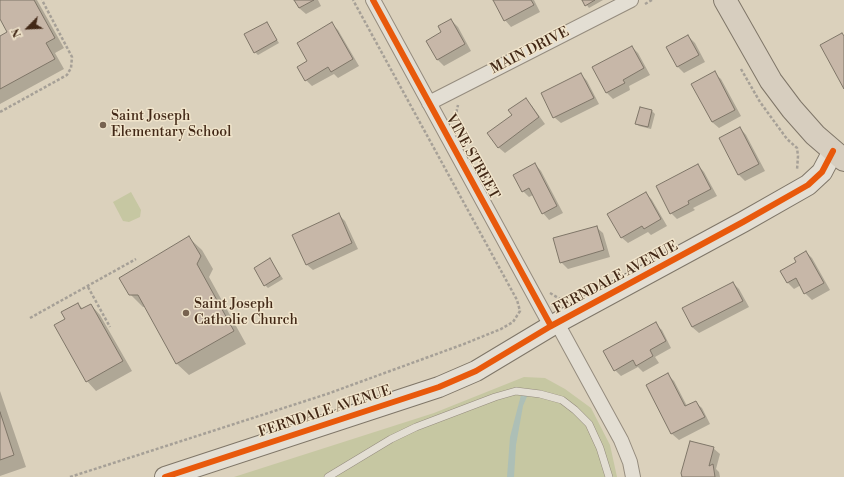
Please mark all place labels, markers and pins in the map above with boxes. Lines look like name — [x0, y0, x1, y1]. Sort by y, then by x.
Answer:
place label: Saint Joseph Elementary School — [111, 109, 231, 142]
marker: Saint Joseph Elementary School — [98, 120, 108, 130]
place label: Saint Joseph Catholic Church — [194, 297, 298, 330]
marker: Saint Joseph Catholic Church — [181, 308, 191, 318]

